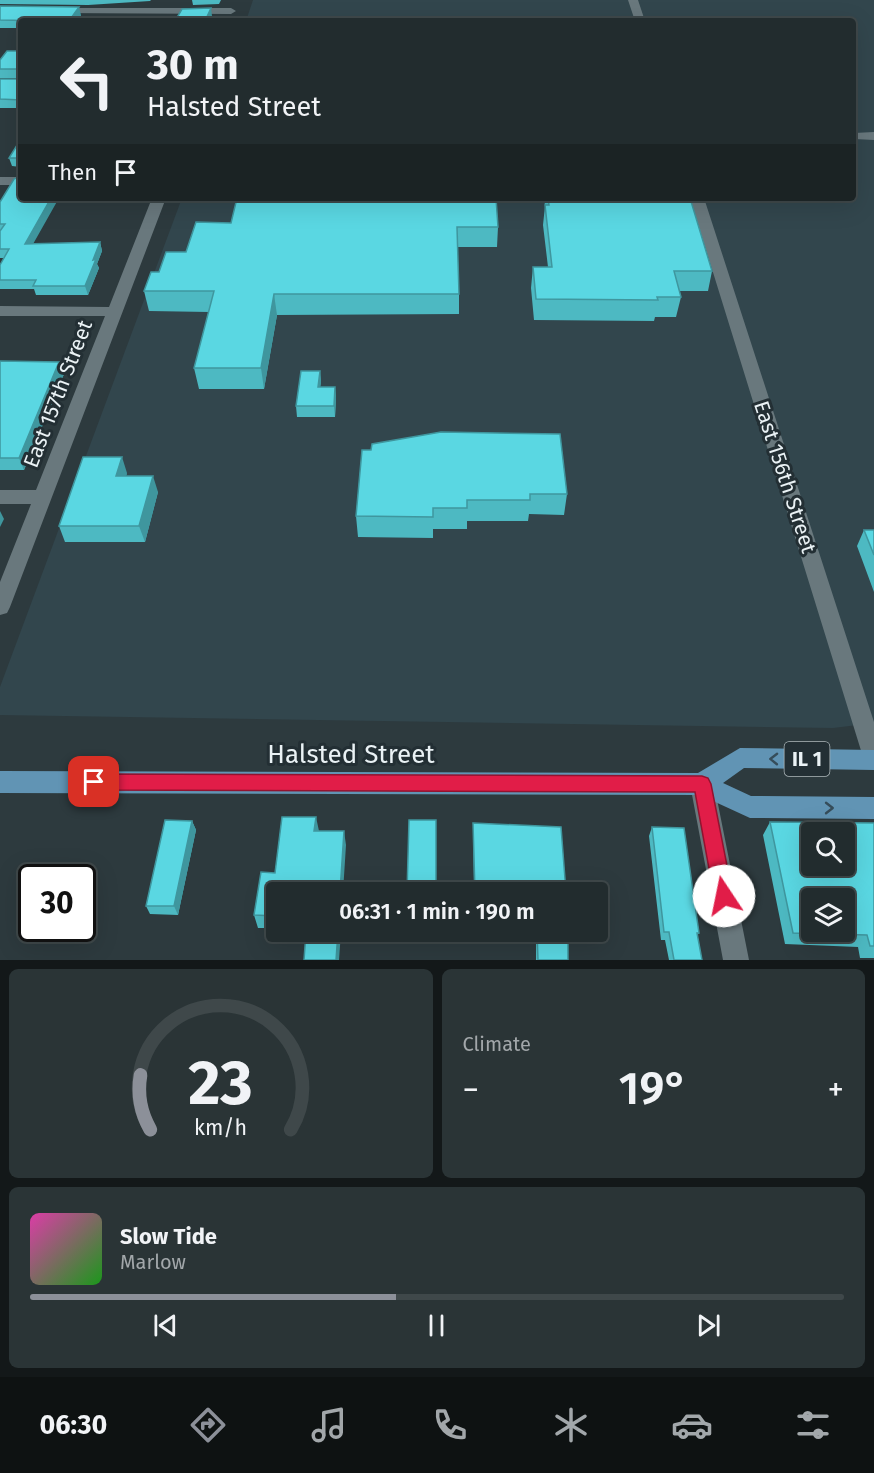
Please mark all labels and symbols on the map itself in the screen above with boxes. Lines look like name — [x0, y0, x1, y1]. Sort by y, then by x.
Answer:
street label: East 157th Street — [18, 316, 98, 471]
street label: East 156th Street — [748, 398, 822, 557]
street label: Halsted Street — [267, 739, 435, 770]
road number: IL 1 — [784, 742, 830, 776]
one-way arrow — [769, 753, 778, 765]
pin — [68, 756, 119, 807]
one-way arrow — [825, 802, 834, 814]
speed limit sign: 30 — [18, 864, 96, 942]
position arrow — [692, 864, 756, 928]

